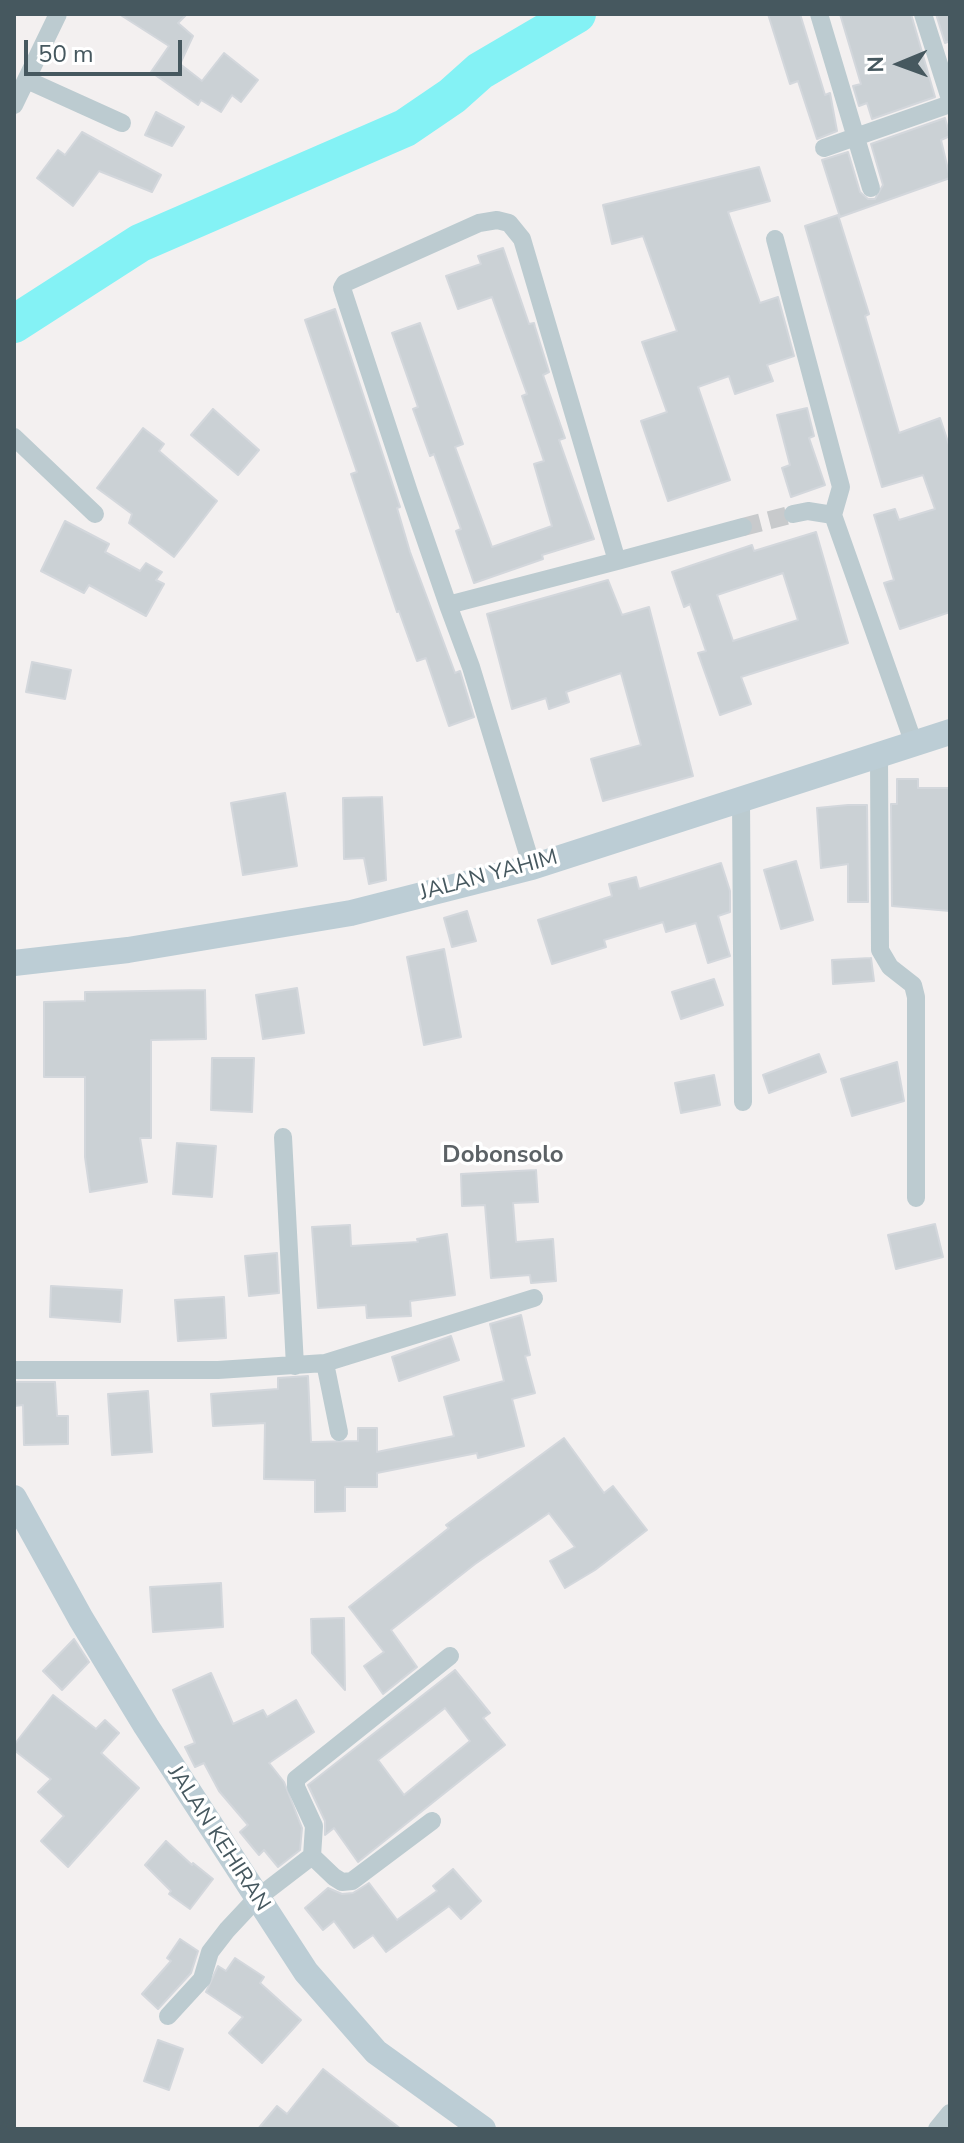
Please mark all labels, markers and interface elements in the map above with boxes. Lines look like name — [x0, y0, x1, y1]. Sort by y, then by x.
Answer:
scale bar — [28, 24, 186, 74]
north arrow — [860, 24, 940, 104]
text: 50 m — [38, 38, 94, 70]
text: N — [861, 56, 891, 73]
street label: JALAN YAHIM — [417, 845, 561, 907]
district label: Dobonsolo — [442, 1142, 564, 1170]
street label: JALAN KEHIRAN — [161, 1761, 275, 1917]

